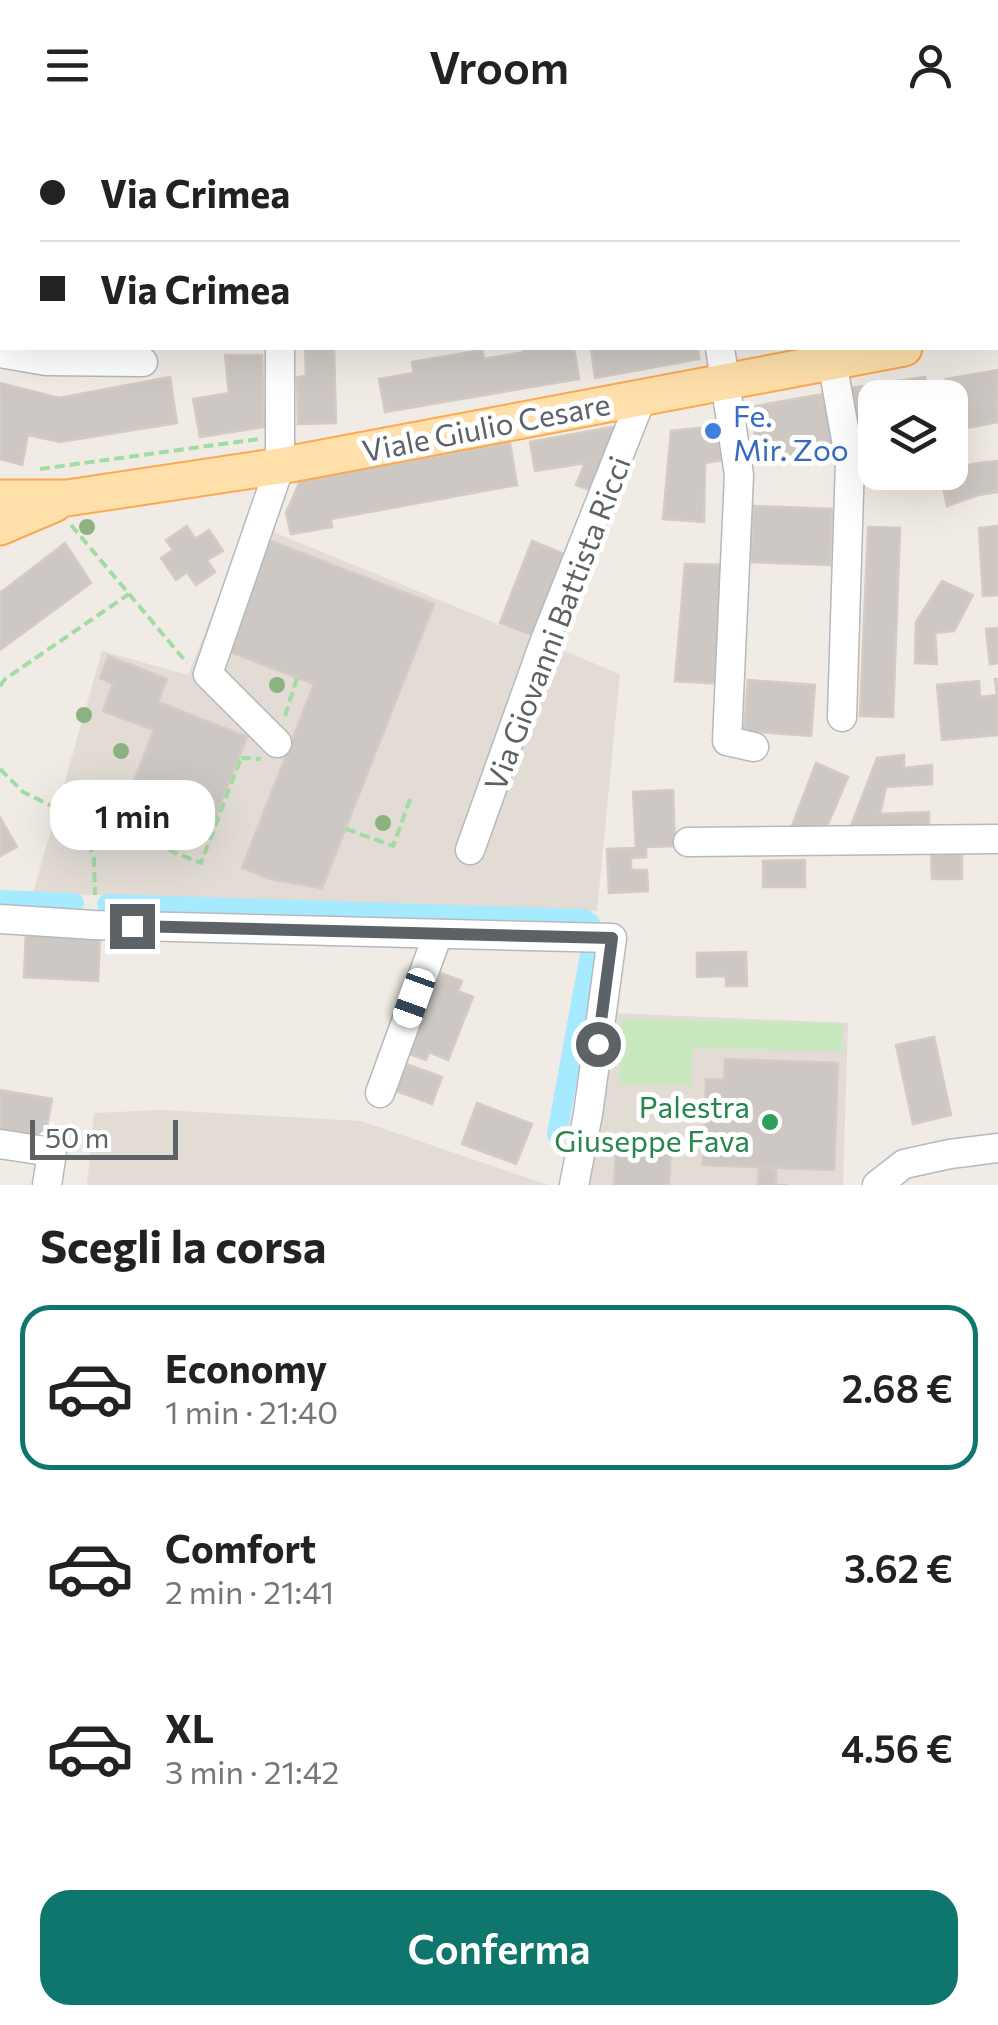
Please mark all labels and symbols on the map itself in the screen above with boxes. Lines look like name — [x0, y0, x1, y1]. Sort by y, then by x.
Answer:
street label: Viale Giulio Cesare — [359, 384, 613, 468]
place label: Fe. Mir. Zoo — [733, 396, 849, 467]
marker: Fe. Mir. Zoo — [702, 420, 724, 442]
street label: Via Giovanni Battista Ricci — [475, 451, 637, 795]
callout: 1 min — [49, 781, 214, 851]
route end — [110, 904, 155, 949]
car — [390, 965, 438, 1031]
route start — [576, 1022, 621, 1067]
place label: Palestra Giuseppe Fava — [554, 1087, 750, 1158]
marker: Palestra Giuseppe Fava — [759, 1111, 781, 1133]
scale bar — [30, 1115, 178, 1160]

